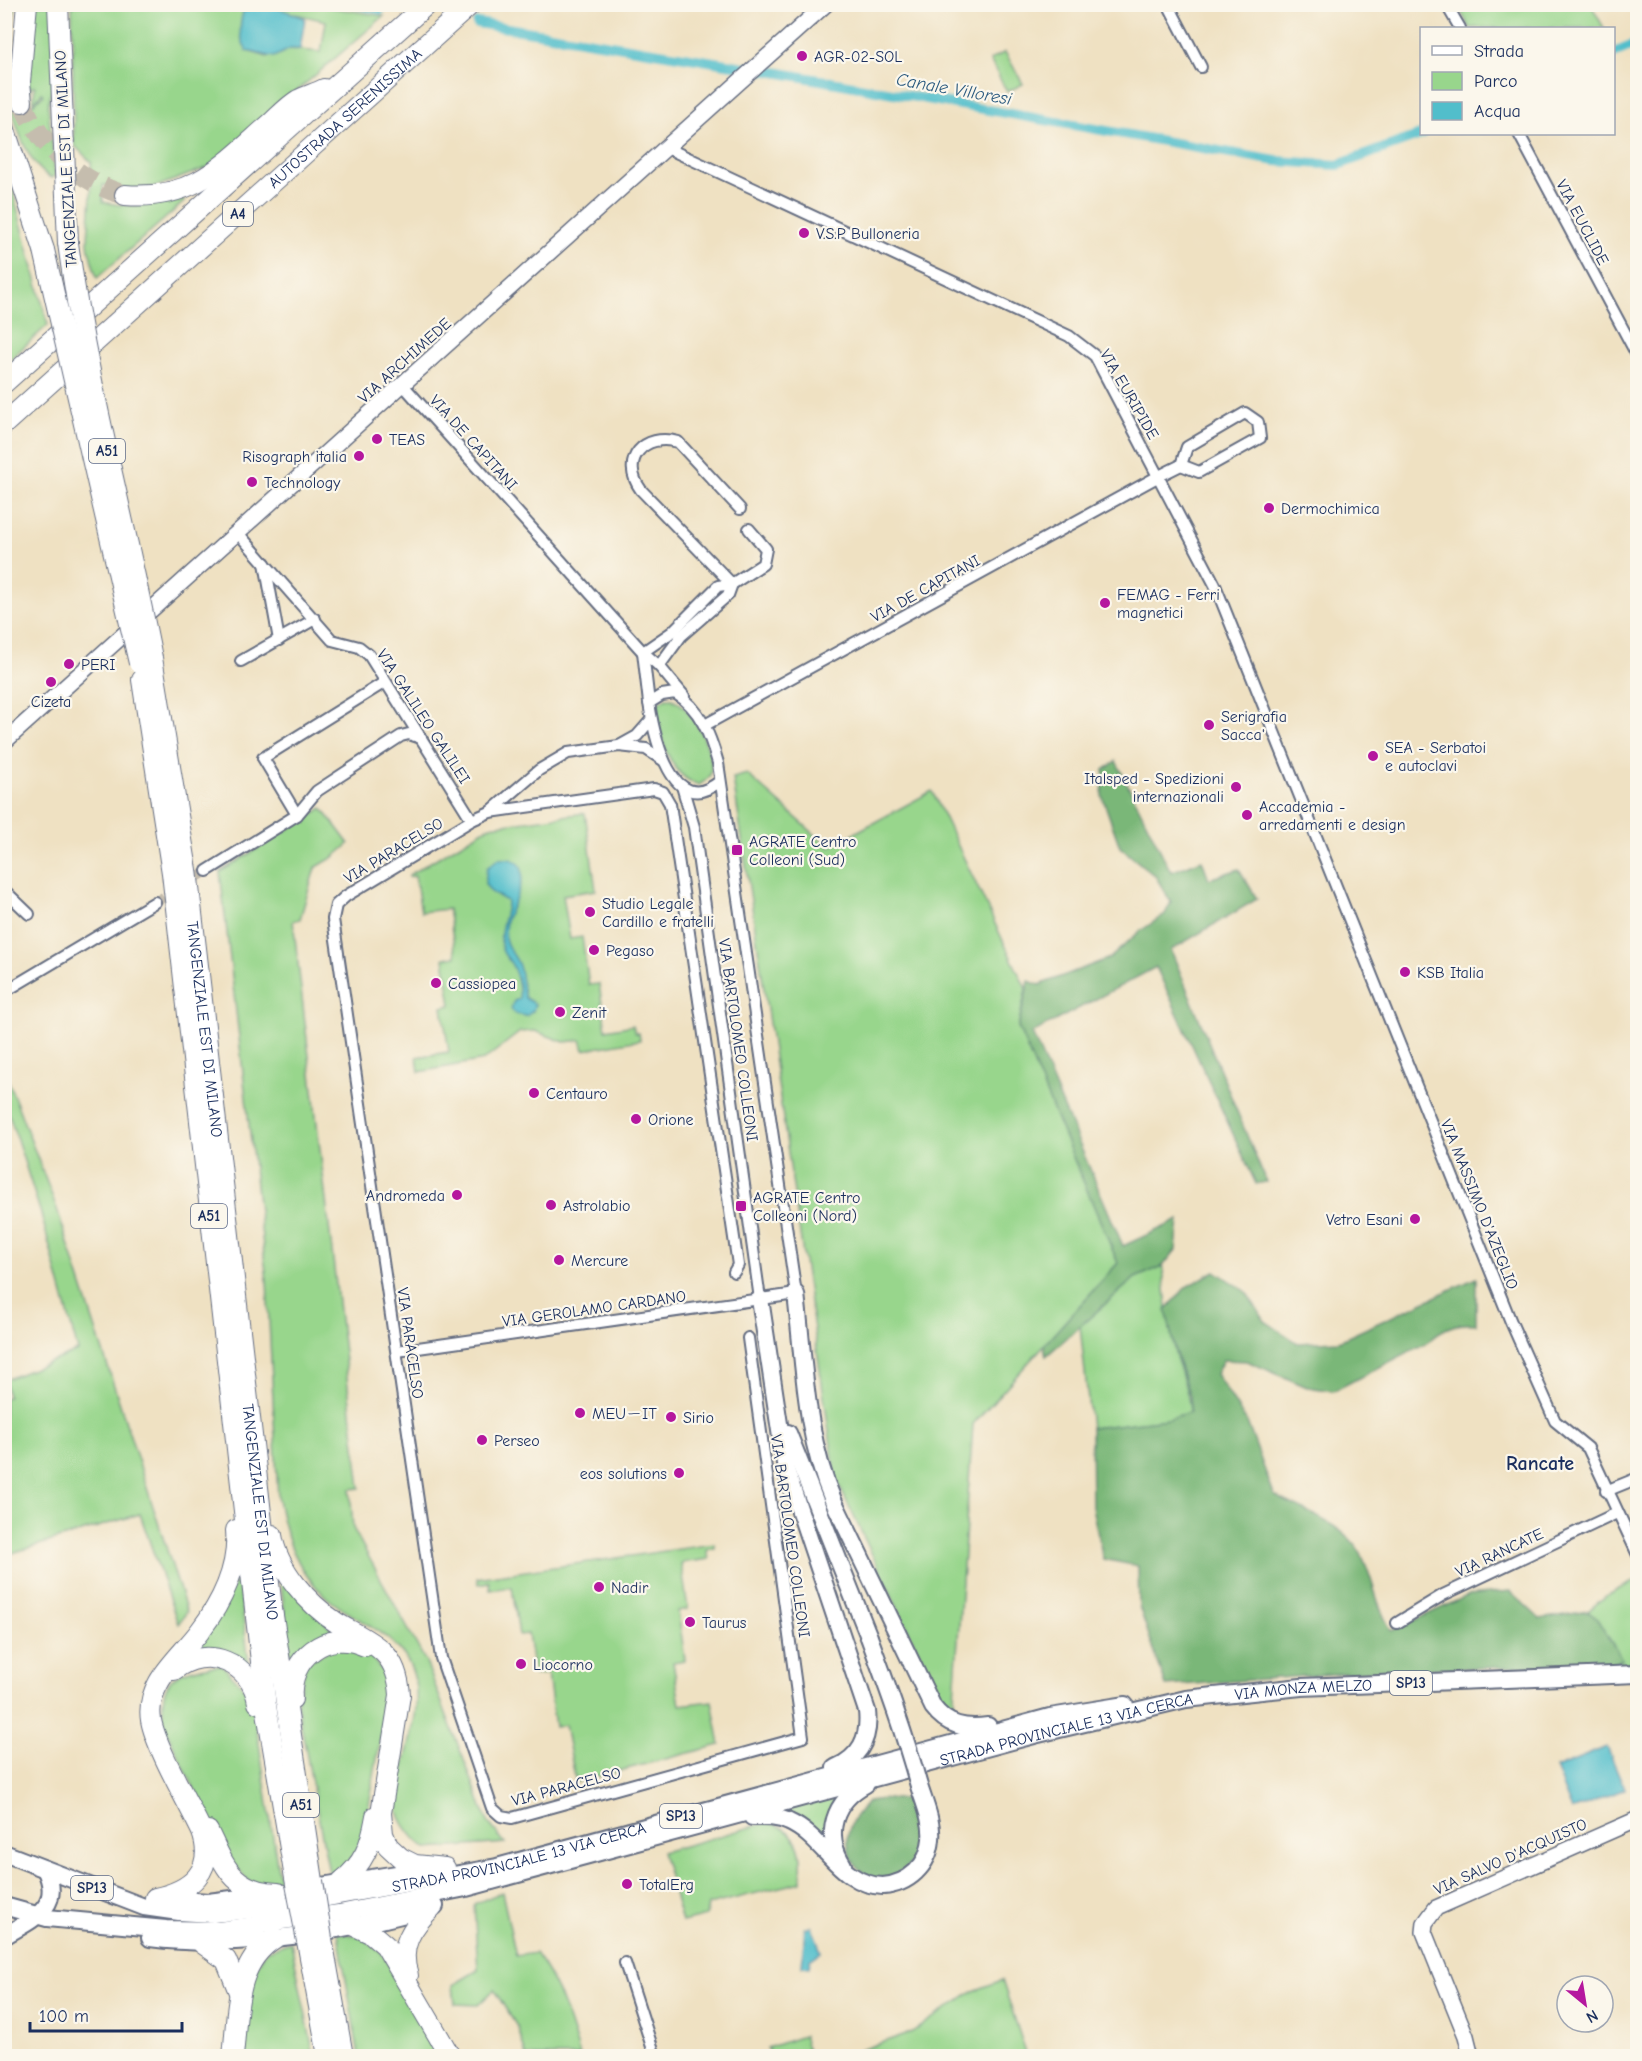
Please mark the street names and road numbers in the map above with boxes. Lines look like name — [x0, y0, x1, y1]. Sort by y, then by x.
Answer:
street label: AUTOSTRADA SERENISSIMA — [265, 45, 426, 192]
street label: TANGENZIALE EST DI MILANO — [51, 50, 81, 268]
street label: VIA EUCLIDE — [1552, 177, 1612, 268]
road number: A4 — [223, 202, 253, 226]
street label: VIA ARCHIMEDE — [355, 314, 455, 407]
street label: VIA EURIPIDE — [1096, 346, 1162, 443]
street label: VIA DE CAPITANI — [426, 391, 521, 494]
road number: A51 — [89, 439, 125, 463]
street label: VIA DE CAPITANI — [868, 551, 983, 626]
street label: VIA GALILEO GALILEI — [373, 646, 473, 787]
street label: VIA PARACELSO — [341, 814, 446, 888]
street label: TANGENZIALE EST DI MILANO — [183, 920, 226, 1138]
street label: VIA BARTOLOMEO COLLEONI — [715, 937, 761, 1143]
street label: VIA MASSIMO D'AZEGLIO — [1437, 1117, 1522, 1292]
road number: A51 — [191, 1204, 227, 1228]
street label: VIA PARACELSO — [393, 1286, 427, 1400]
street label: VIA GEROLAMO CARDANO — [501, 1287, 687, 1331]
street label: TANGENZIALE EST DI MILANO — [238, 1403, 282, 1621]
street label: VIA BARTOLOMEO COLLEONI — [767, 1433, 813, 1639]
street label: VIA RANCATE — [1453, 1525, 1546, 1581]
road number: SP13 — [1390, 1671, 1432, 1695]
street label: VIA MONZA MELZO — [1234, 1676, 1372, 1704]
street label: STRADA PROVINCIALE 13 VIA CERCA — [938, 1690, 1194, 1770]
street label: VIA PARACELSO — [510, 1764, 623, 1810]
road number: A51 — [283, 1793, 319, 1817]
road number: SP13 — [660, 1804, 702, 1828]
street label: VIA SALVO D'ACQUISTO — [1431, 1815, 1590, 1899]
street label: STRADA PROVINCIALE 13 VIA CERCA — [391, 1819, 648, 1896]
road number: SP13 — [71, 1876, 113, 1900]

